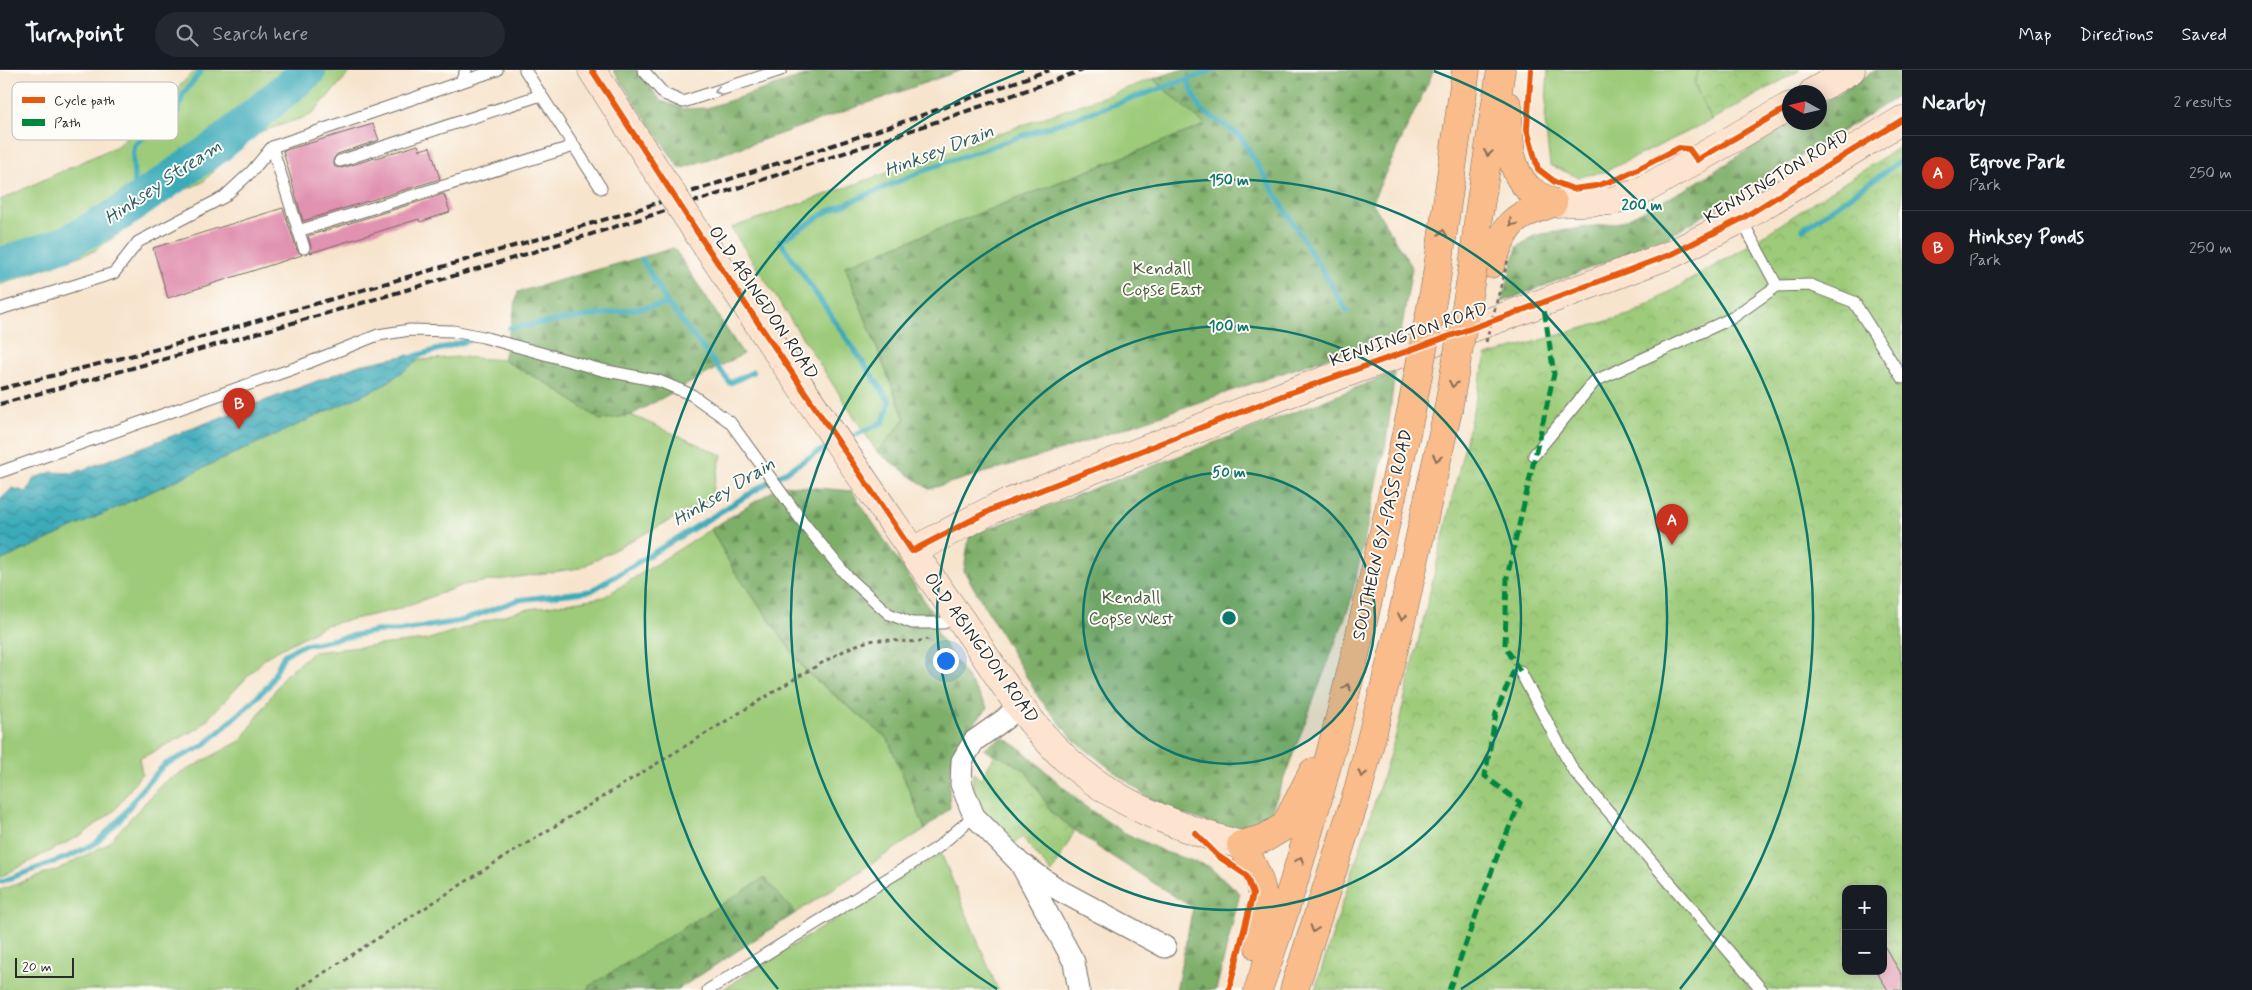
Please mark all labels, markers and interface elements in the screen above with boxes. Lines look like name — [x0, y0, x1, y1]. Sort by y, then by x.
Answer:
search box — [155, 12, 505, 57]
text: Turnpoint — [25, 19, 125, 50]
icon: search — [173, 21, 201, 49]
text: Search here — [213, 22, 308, 47]
text: Map — [2019, 23, 2052, 47]
text: Directions — [2080, 23, 2154, 47]
text: Saved — [2182, 23, 2227, 47]
legend — [12, 82, 178, 140]
one-way arrow — [715, 85, 723, 95]
north arrow — [1782, 85, 1827, 130]
text: Nearby — [1922, 89, 1986, 117]
text: Cycle path — [54, 92, 115, 110]
text: 2 results — [2174, 92, 2232, 113]
text: Path — [54, 114, 81, 132]
water label: Hinksey Drain — [881, 119, 998, 183]
street label: KENNINGTON ROAD — [1700, 124, 1854, 230]
water label: Hinksey Stream — [100, 134, 226, 230]
one-way arrow — [1484, 148, 1494, 157]
text: Egrove Park — [1969, 150, 2065, 175]
text: A — [1933, 163, 1943, 184]
text: 250 m — [2189, 163, 2232, 184]
text: 150 m — [1209, 171, 1249, 191]
text: Park — [1969, 175, 2001, 196]
text: 200 m — [1622, 196, 1663, 216]
one-way arrow — [1509, 218, 1518, 227]
street label: OLD ABINGDON ROAD — [702, 221, 824, 385]
text: Hinksey Ponds — [1969, 225, 2084, 250]
one-way arrow — [1437, 229, 1448, 237]
text: B — [1933, 238, 1943, 259]
text: 250 m — [2189, 238, 2232, 259]
text: Park — [1969, 250, 2001, 271]
park label: Kendall Copse East — [1122, 257, 1203, 302]
street label: KENNINGTON ROAD — [1327, 297, 1491, 373]
text: 100 m — [1209, 317, 1249, 337]
one-way arrow — [1448, 379, 1458, 388]
pin: B — [223, 388, 255, 429]
street label: SOUTHERN BY-PASS ROAD — [1347, 427, 1419, 643]
water label: Hinksey Drain — [668, 451, 780, 532]
one-way arrow — [1432, 454, 1443, 462]
text: 50 m — [1212, 463, 1246, 483]
pin: A — [1656, 504, 1688, 545]
street label: OLD ABINGDON ROAD — [918, 568, 1044, 728]
park label: Kendall Copse West — [1089, 586, 1174, 631]
centre of rings — [1220, 609, 1238, 627]
one-way arrow — [1397, 612, 1408, 621]
your location — [933, 648, 959, 674]
one-way arrow — [1342, 683, 1352, 691]
one-way arrow — [1357, 770, 1368, 779]
one-way arrow — [1294, 857, 1304, 865]
map controls — [1842, 885, 1887, 975]
button: + — [1842, 885, 1887, 930]
one-way arrow — [1309, 925, 1319, 933]
button: − — [1842, 930, 1887, 975]
scale bar — [15, 955, 74, 978]
text: 20 m — [22, 958, 52, 976]

